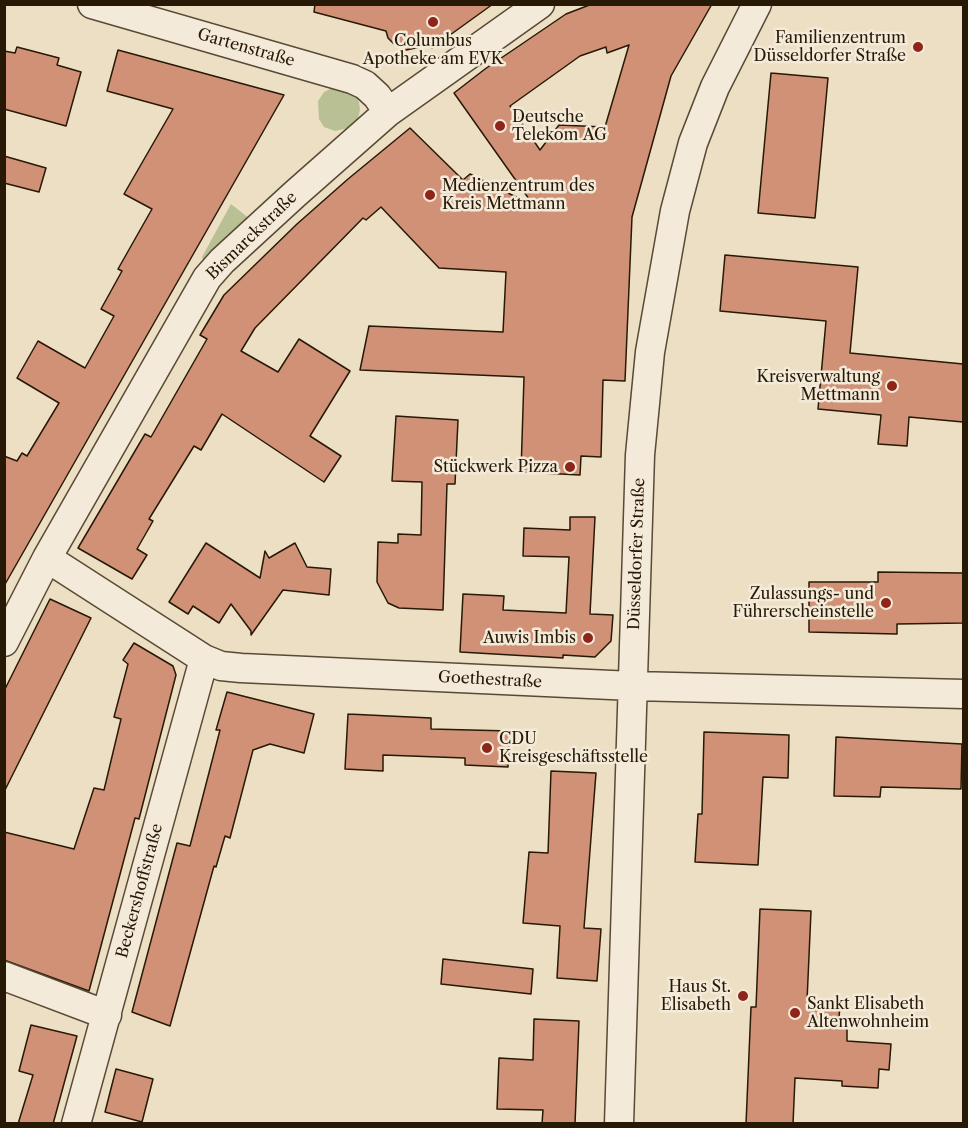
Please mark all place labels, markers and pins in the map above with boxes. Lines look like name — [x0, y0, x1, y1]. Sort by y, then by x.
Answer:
marker: Columbus Apotheke am EVK — [426, 15, 440, 29]
place label: Familienzentrum Düsseldorfer Straße — [754, 28, 906, 66]
place label: Columbus Apotheke am EVK — [363, 31, 503, 69]
marker: Familienzentrum Düsseldorfer Straße — [911, 40, 925, 54]
place label: Deutsche Telekom AG — [512, 107, 607, 145]
marker: Deutsche Telekom AG — [493, 119, 507, 133]
place label: Medienzentrum des Kreis Mettmann — [442, 176, 595, 214]
marker: Medienzentrum des Kreis Mettmann — [423, 188, 437, 202]
place label: Kreisverwaltung Mettmann — [756, 367, 880, 405]
marker: Kreisverwaltung Mettmann — [885, 379, 899, 393]
place label: Stückwerk Pizza — [433, 457, 558, 477]
marker: Stückwerk Pizza — [563, 460, 577, 474]
place label: Zulassungs- und Führerscheinstelle — [733, 584, 874, 622]
marker: Zulassungs- und Führerscheinstelle — [879, 596, 893, 610]
place label: Auwis Imbis — [483, 628, 576, 648]
marker: Auwis Imbis — [581, 631, 595, 645]
place label: CDU Kreisgeschäftsstelle — [499, 729, 648, 767]
marker: CDU Kreisgeschäftsstelle — [480, 741, 494, 755]
place label: Haus St. Elisabeth — [661, 977, 731, 1015]
marker: Haus St. Elisabeth — [736, 989, 750, 1003]
place label: Sankt Elisabeth Altenwohnheim — [807, 994, 929, 1032]
marker: Sankt Elisabeth Altenwohnheim — [788, 1006, 802, 1020]

